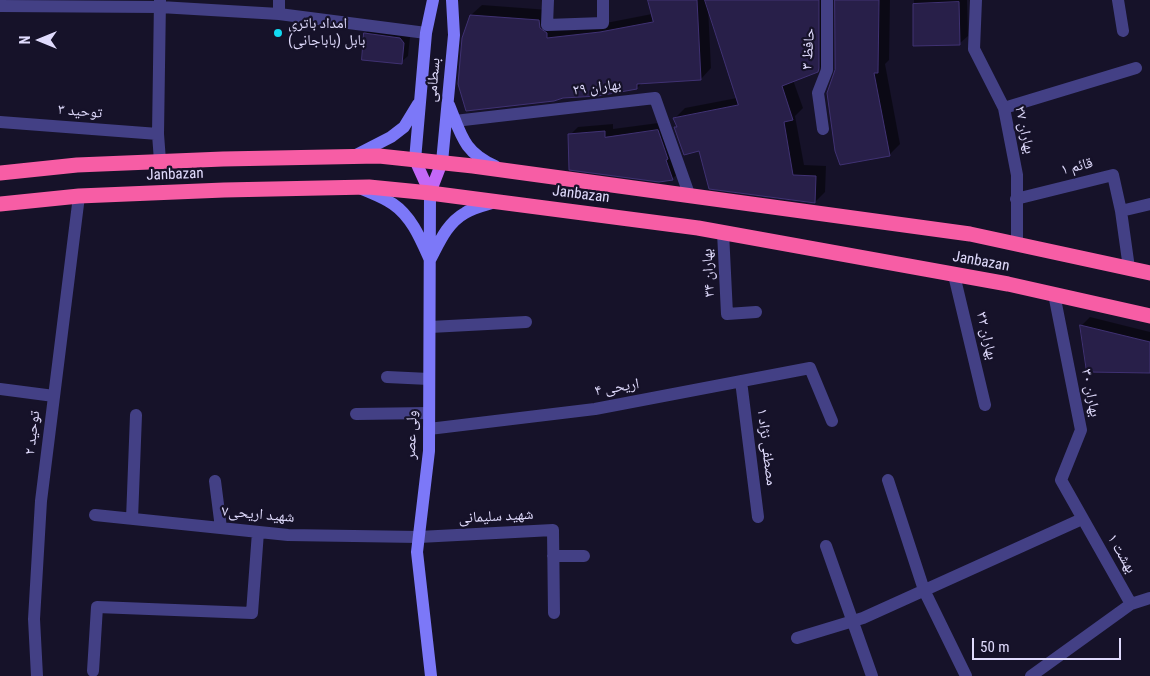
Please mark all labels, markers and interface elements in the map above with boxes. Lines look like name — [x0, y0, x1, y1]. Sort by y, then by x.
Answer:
north arrow — [15, 15, 65, 65]
place label: امداد باتری بابل (باباجانی) — [288, 15, 365, 50]
marker: امداد باتری بابل (باباجانی) — [272, 27, 284, 39]
street label: حافظ ۳ — [799, 28, 819, 70]
text: N — [17, 36, 33, 44]
street label: بسطامی — [423, 57, 445, 103]
street label: بهاران ۲۹ — [572, 76, 622, 100]
street label: توحید ۳ — [57, 101, 103, 123]
street label: بهاران ۲۷ — [1010, 104, 1038, 156]
street label: قائم ۱ — [1059, 154, 1095, 180]
street label: Janbazan — [146, 165, 204, 185]
street label: Janbazan — [551, 183, 611, 207]
street label: بهاران ۳۴ — [699, 248, 719, 298]
street label: Janbazan — [951, 248, 1011, 276]
street label: بهاران ۳۲ — [972, 310, 1000, 362]
street label: بهاران ۳۰ — [1077, 367, 1103, 419]
street label: اریحی ۴ — [593, 375, 641, 401]
street label: مصطفی نژاد ۱ — [752, 407, 780, 487]
street label: توحید ۲ — [21, 410, 45, 456]
street label: ولی عصر — [402, 410, 422, 460]
street label: شهید اریحی۷ — [221, 503, 295, 527]
street label: شهید سلیمانی — [458, 506, 534, 528]
street label: بهشت ۱ — [1103, 531, 1139, 577]
scale bar — [975, 628, 1124, 660]
text: 50 m — [980, 638, 1010, 656]

